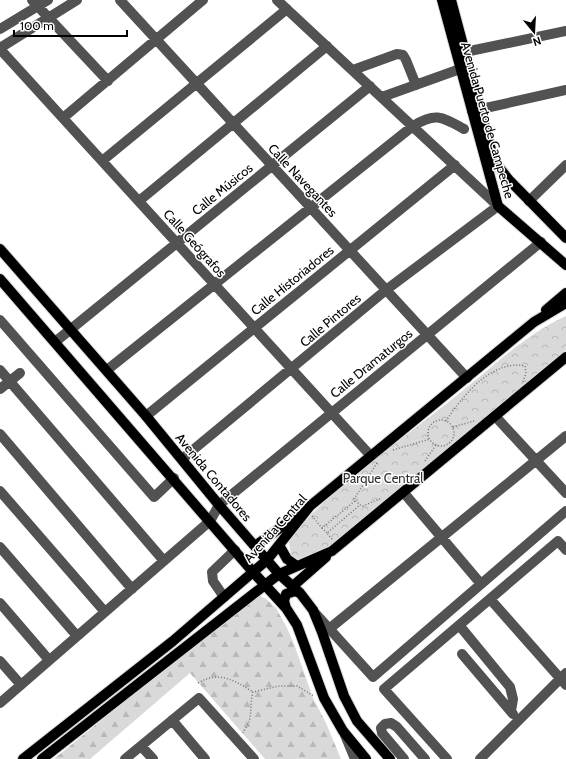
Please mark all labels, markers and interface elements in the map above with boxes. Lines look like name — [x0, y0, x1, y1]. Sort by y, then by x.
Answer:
scale bar — [14, 12, 127, 38]
north arrow — [514, 12, 554, 52]
text: 100 m — [20, 18, 54, 33]
text: N — [531, 34, 543, 49]
street label: Avenida Puerto de Campeche — [458, 40, 518, 200]
street label: Calle Navegantes — [265, 140, 341, 220]
street label: Calle Músicos — [188, 159, 256, 218]
street label: Calle Geógrafos — [160, 206, 230, 281]
street label: Calle Historiadores — [247, 241, 337, 318]
street label: Calle Pintores — [296, 289, 364, 350]
street label: Calle Dramaturgos — [327, 325, 416, 401]
street label: Avenida Contadores — [173, 430, 256, 525]
park label: Parque Central — [343, 470, 423, 486]
street label: Avenida Central — [240, 491, 310, 565]

